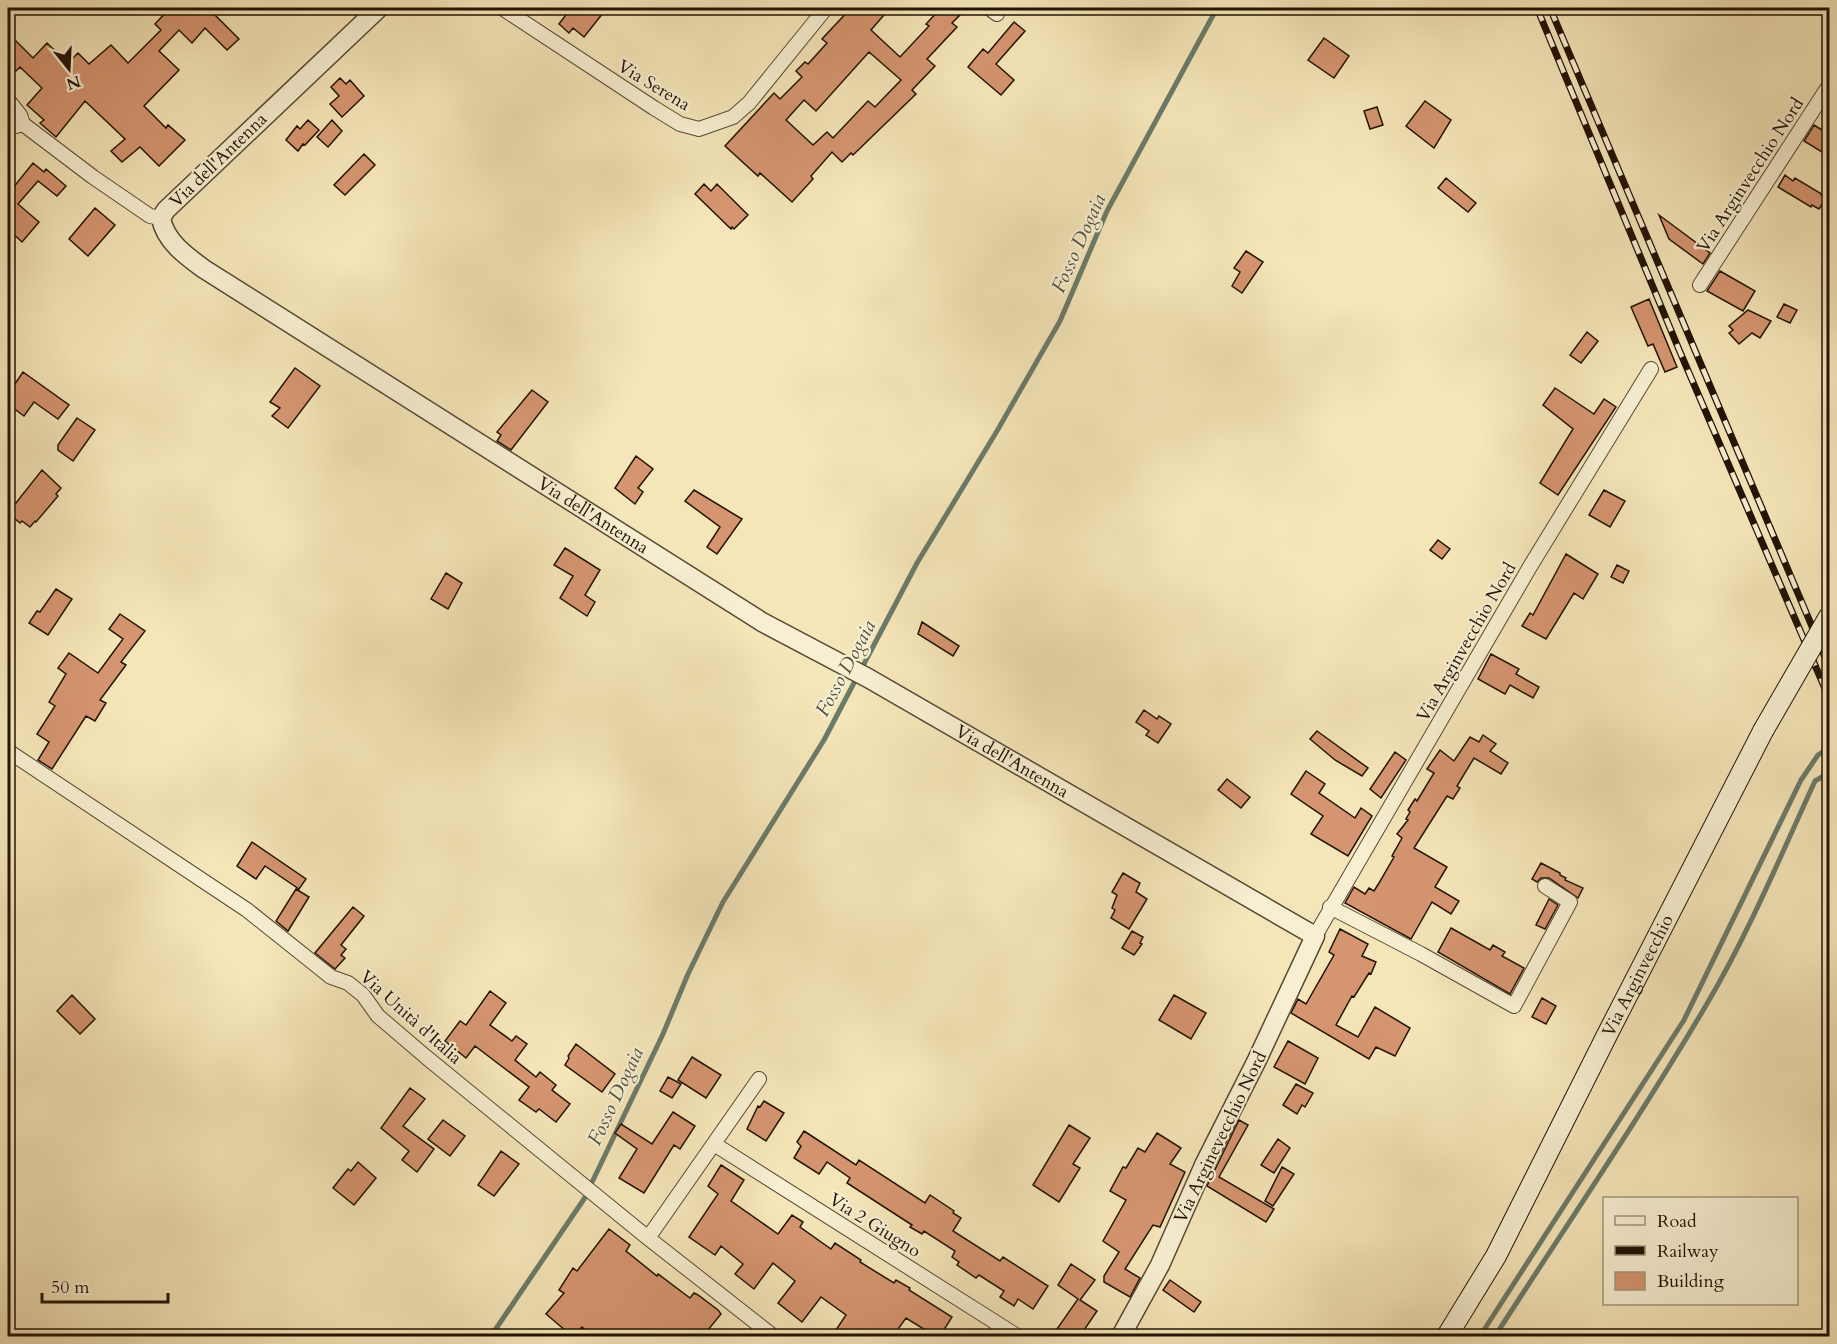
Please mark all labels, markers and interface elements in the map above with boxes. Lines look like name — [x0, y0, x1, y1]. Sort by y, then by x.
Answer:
north arrow — [39, 39, 99, 99]
street label: Via Serena — [613, 54, 695, 117]
text: N — [63, 70, 83, 95]
street label: Via Arginvecchio Nord — [1691, 93, 1810, 258]
street label: Via dell'Antenna — [164, 107, 273, 213]
water label: Fosso Dogaia — [1045, 190, 1112, 297]
street label: Via dell'Antenna — [533, 471, 654, 560]
street label: Via Arginvecchio Nord — [1411, 558, 1522, 726]
water label: Fosso Dogaia — [809, 615, 882, 721]
street label: Via dell'Antenna — [951, 719, 1073, 804]
street label: Via Arginvecchio — [1596, 910, 1680, 1041]
street label: Via Unità d'Italia — [354, 965, 467, 1070]
water label: Fosso Dogaia — [581, 1043, 650, 1150]
street label: Via Arginevecchio Nord — [1168, 1047, 1273, 1227]
street label: Via 2 Giugno — [824, 1187, 926, 1264]
legend — [1603, 1197, 1798, 1305]
text: Road — [1657, 1209, 1697, 1234]
text: Railway — [1657, 1239, 1719, 1264]
scale bar — [42, 1266, 168, 1304]
text: Building — [1657, 1269, 1725, 1294]
text: 50 m — [51, 1275, 90, 1300]

